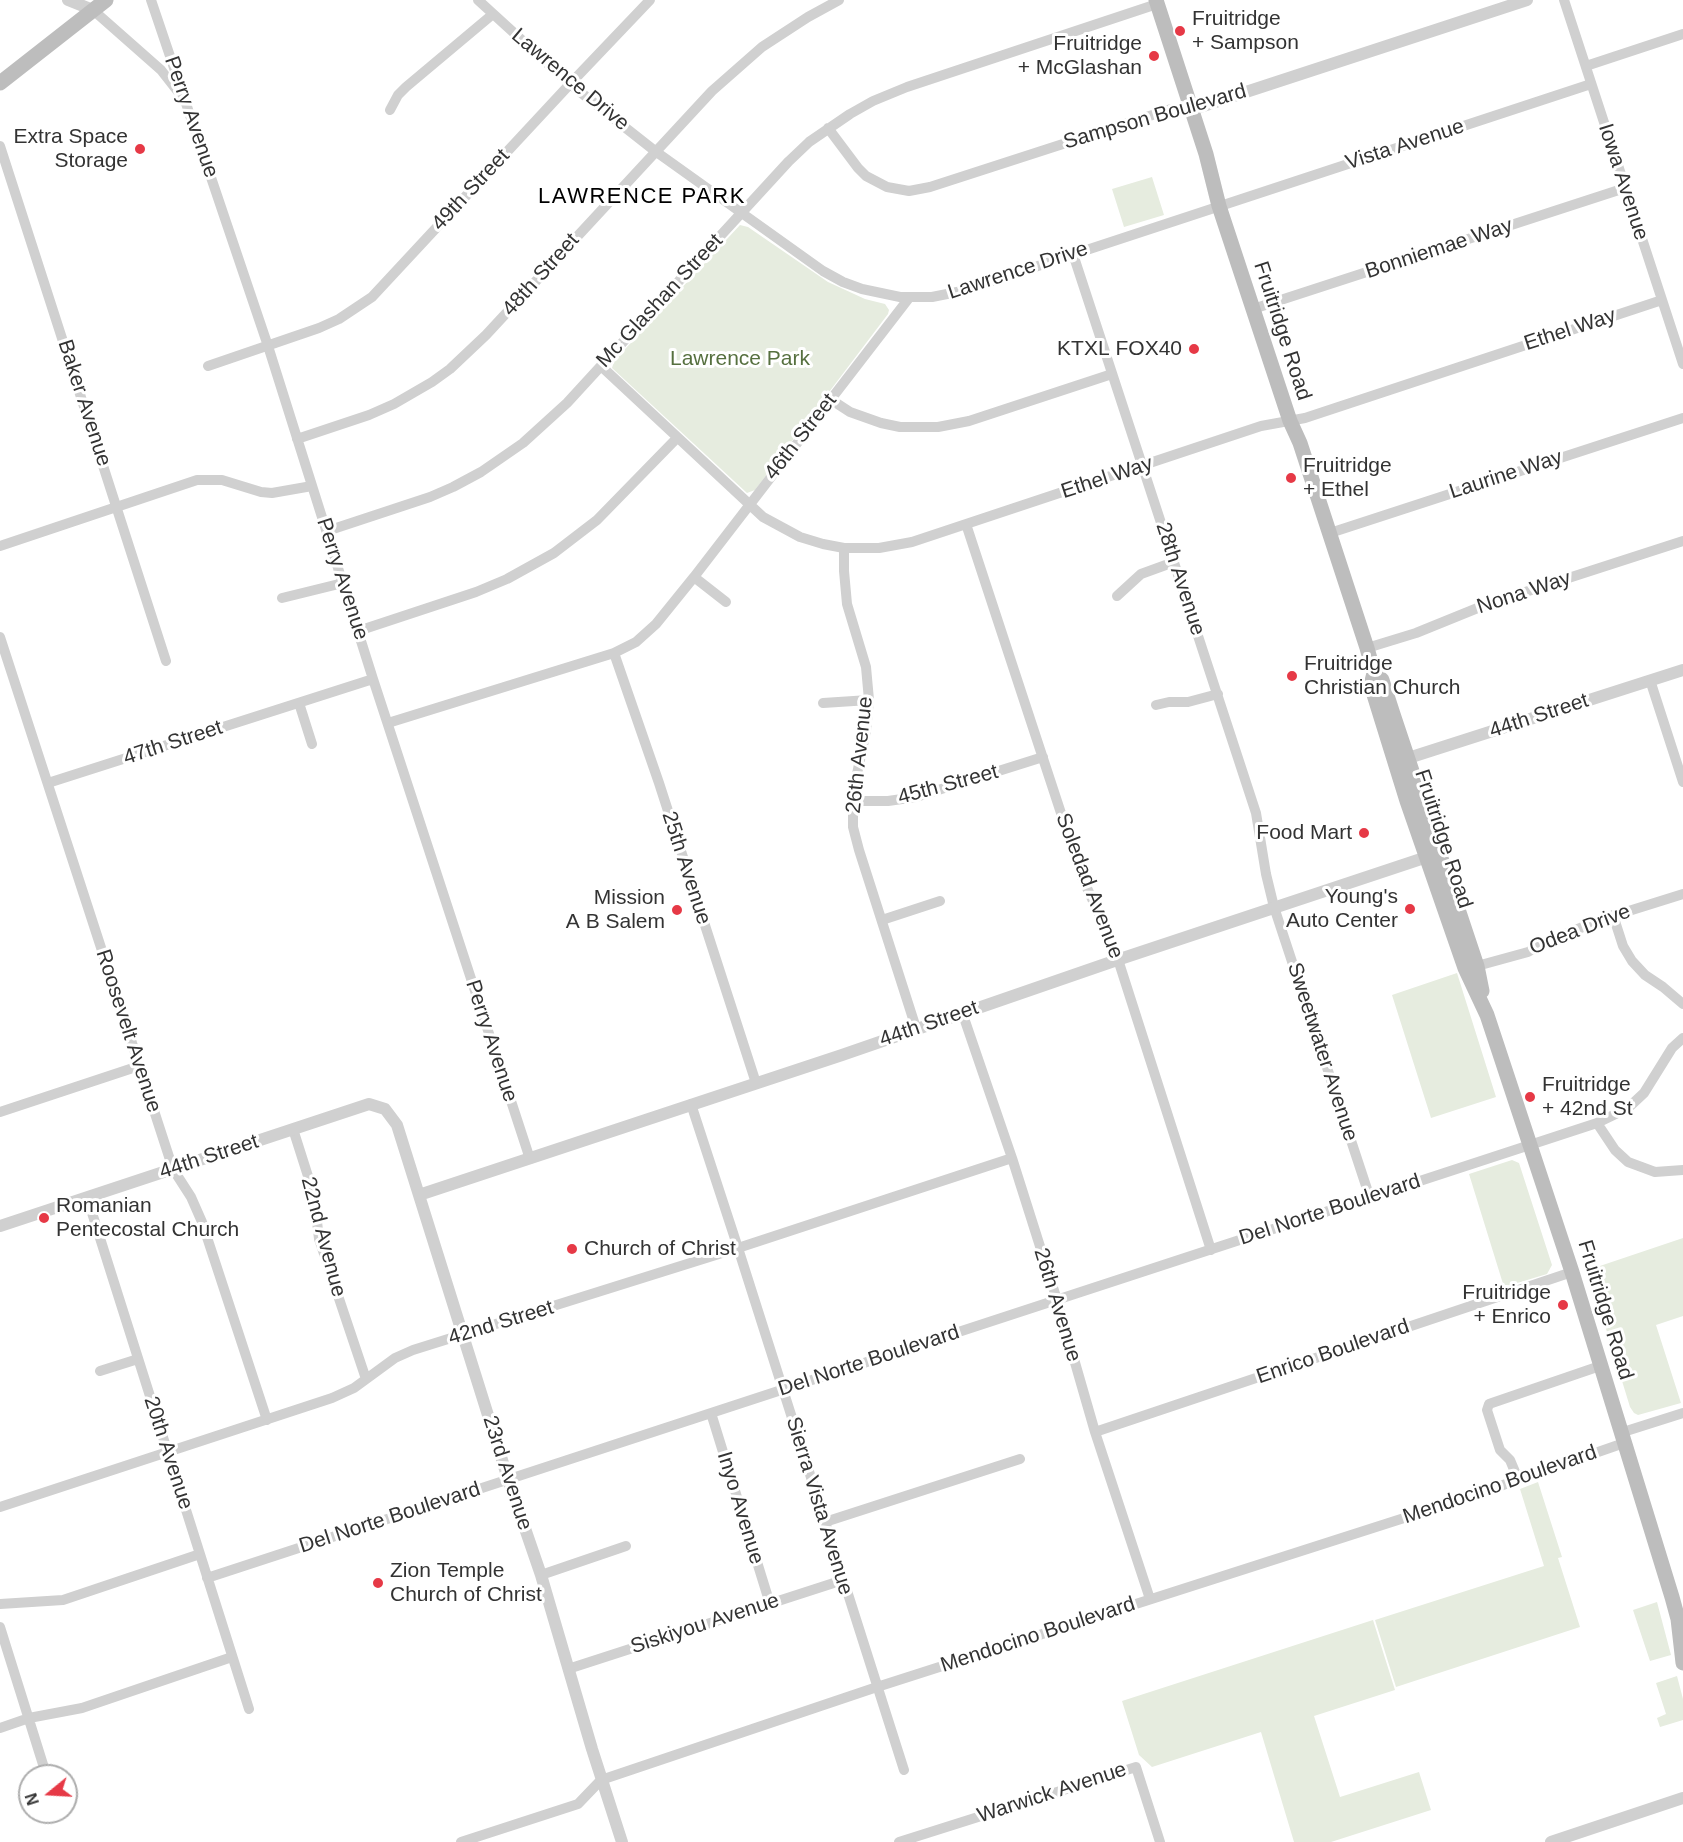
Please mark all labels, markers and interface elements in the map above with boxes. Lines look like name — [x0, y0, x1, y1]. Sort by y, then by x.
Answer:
place label: Fruitridge + Sampson — [1192, 6, 1299, 56]
street label: Lawrence Drive — [506, 23, 634, 137]
marker: Fruitridge + Sampson — [1173, 24, 1187, 38]
place label: Fruitridge + McGlashan — [1018, 31, 1142, 81]
marker: Fruitridge + McGlashan — [1147, 49, 1161, 63]
street label: Perry Avenue — [158, 53, 224, 181]
street label: Sampson Boulevard — [1061, 79, 1249, 155]
street label: Vista Avenue — [1343, 114, 1467, 176]
street label: Iowa Avenue — [1592, 121, 1654, 243]
place label: Extra Space Storage — [14, 124, 128, 174]
marker: Extra Space Storage — [133, 142, 147, 156]
street label: 49th Street — [427, 144, 515, 236]
district label: LAWRENCE PARK — [538, 184, 746, 210]
street label: Bonniemae Way — [1362, 213, 1516, 285]
street label: 48th Street — [497, 228, 585, 322]
street label: Mc Glashan Street — [591, 229, 729, 373]
street label: Lawrence Drive — [945, 236, 1091, 306]
street label: Fruitridge Road — [1248, 258, 1316, 404]
street label: Ethel Way — [1521, 303, 1619, 357]
place label: KTXL FOX40 — [1057, 336, 1182, 362]
street label: Baker Avenue — [52, 337, 116, 469]
marker: KTXL FOX40 — [1187, 342, 1201, 356]
park label: Lawrence Park — [670, 346, 810, 372]
street label: 46th Street — [759, 389, 843, 485]
street label: Laurine Way — [1446, 445, 1566, 505]
street label: Ethel Way — [1058, 451, 1156, 505]
place label: Fruitridge + Ethel — [1303, 453, 1392, 503]
marker: Fruitridge + Ethel — [1284, 471, 1298, 485]
street label: Perry Avenue — [310, 515, 374, 643]
street label: 28th Avenue — [1150, 519, 1210, 639]
street label: Nona Way — [1474, 566, 1574, 620]
place label: Fruitridge Christian Church — [1304, 651, 1460, 701]
marker: Fruitridge Christian Church — [1285, 669, 1299, 683]
street label: 44th Street — [1486, 688, 1592, 744]
street label: 26th Avenue — [841, 695, 879, 815]
street label: 47th Street — [120, 715, 226, 771]
street label: 45th Street — [895, 760, 1001, 810]
street label: Fruitridge Road — [1409, 766, 1477, 912]
street label: 25th Avenue — [656, 808, 716, 928]
street label: Soledad Avenue — [1050, 810, 1128, 962]
place label: Food Mart — [1256, 820, 1352, 846]
marker: Food Mart — [1357, 826, 1371, 840]
place label: Young's Auto Center — [1286, 884, 1398, 934]
place label: Mission A B Salem — [566, 885, 665, 935]
street label: Odea Drive — [1526, 899, 1634, 961]
marker: Young's Auto Center — [1403, 902, 1417, 916]
marker: Mission A B Salem — [670, 903, 684, 917]
street label: Roosevelt Avenue — [90, 946, 166, 1116]
street label: Sweetwater Avenue — [1281, 959, 1363, 1145]
street label: Perry Avenue — [459, 977, 523, 1105]
street label: 44th Street — [876, 995, 982, 1053]
place label: Fruitridge + 42nd St — [1542, 1072, 1632, 1122]
marker: Fruitridge + 42nd St — [1523, 1090, 1537, 1104]
street label: 44th Street — [156, 1129, 262, 1185]
street label: Del Norte Boulevard — [1236, 1169, 1424, 1251]
street label: 22nd Avenue — [295, 1174, 351, 1300]
place label: Romanian Pentecostal Church — [56, 1193, 239, 1243]
marker: Romanian Pentecostal Church — [37, 1211, 51, 1225]
place label: Church of Christ — [584, 1236, 736, 1262]
street label: Fruitridge Road — [1572, 1237, 1638, 1383]
marker: Church of Christ — [565, 1242, 579, 1256]
street label: 26th Avenue — [1028, 1245, 1086, 1365]
place label: Fruitridge + Enrico — [1462, 1280, 1551, 1330]
street label: 42nd Street — [445, 1295, 557, 1351]
marker: Fruitridge + Enrico — [1556, 1298, 1570, 1312]
street label: Enrico Boulevard — [1253, 1314, 1413, 1390]
street label: Del Norte Boulevard — [775, 1320, 963, 1402]
street label: 20th Avenue — [138, 1393, 198, 1513]
street label: 23rd Avenue — [477, 1413, 537, 1533]
street label: Sierra Vista Avenue — [780, 1414, 858, 1598]
street label: Mendocino Boulevard — [1400, 1440, 1600, 1530]
street label: Inyo Avenue — [711, 1449, 769, 1567]
street label: Del Norte Boulevard — [296, 1477, 484, 1559]
place label: Zion Temple Church of Christ — [390, 1558, 542, 1608]
marker: Zion Temple Church of Christ — [371, 1576, 385, 1590]
street label: Siskiyou Avenue — [627, 1588, 783, 1660]
street label: Mendocino Boulevard — [938, 1592, 1138, 1678]
street label: Warwick Avenue — [974, 1757, 1130, 1829]
north arrow — [18, 1764, 78, 1824]
text: N — [22, 1791, 42, 1807]

